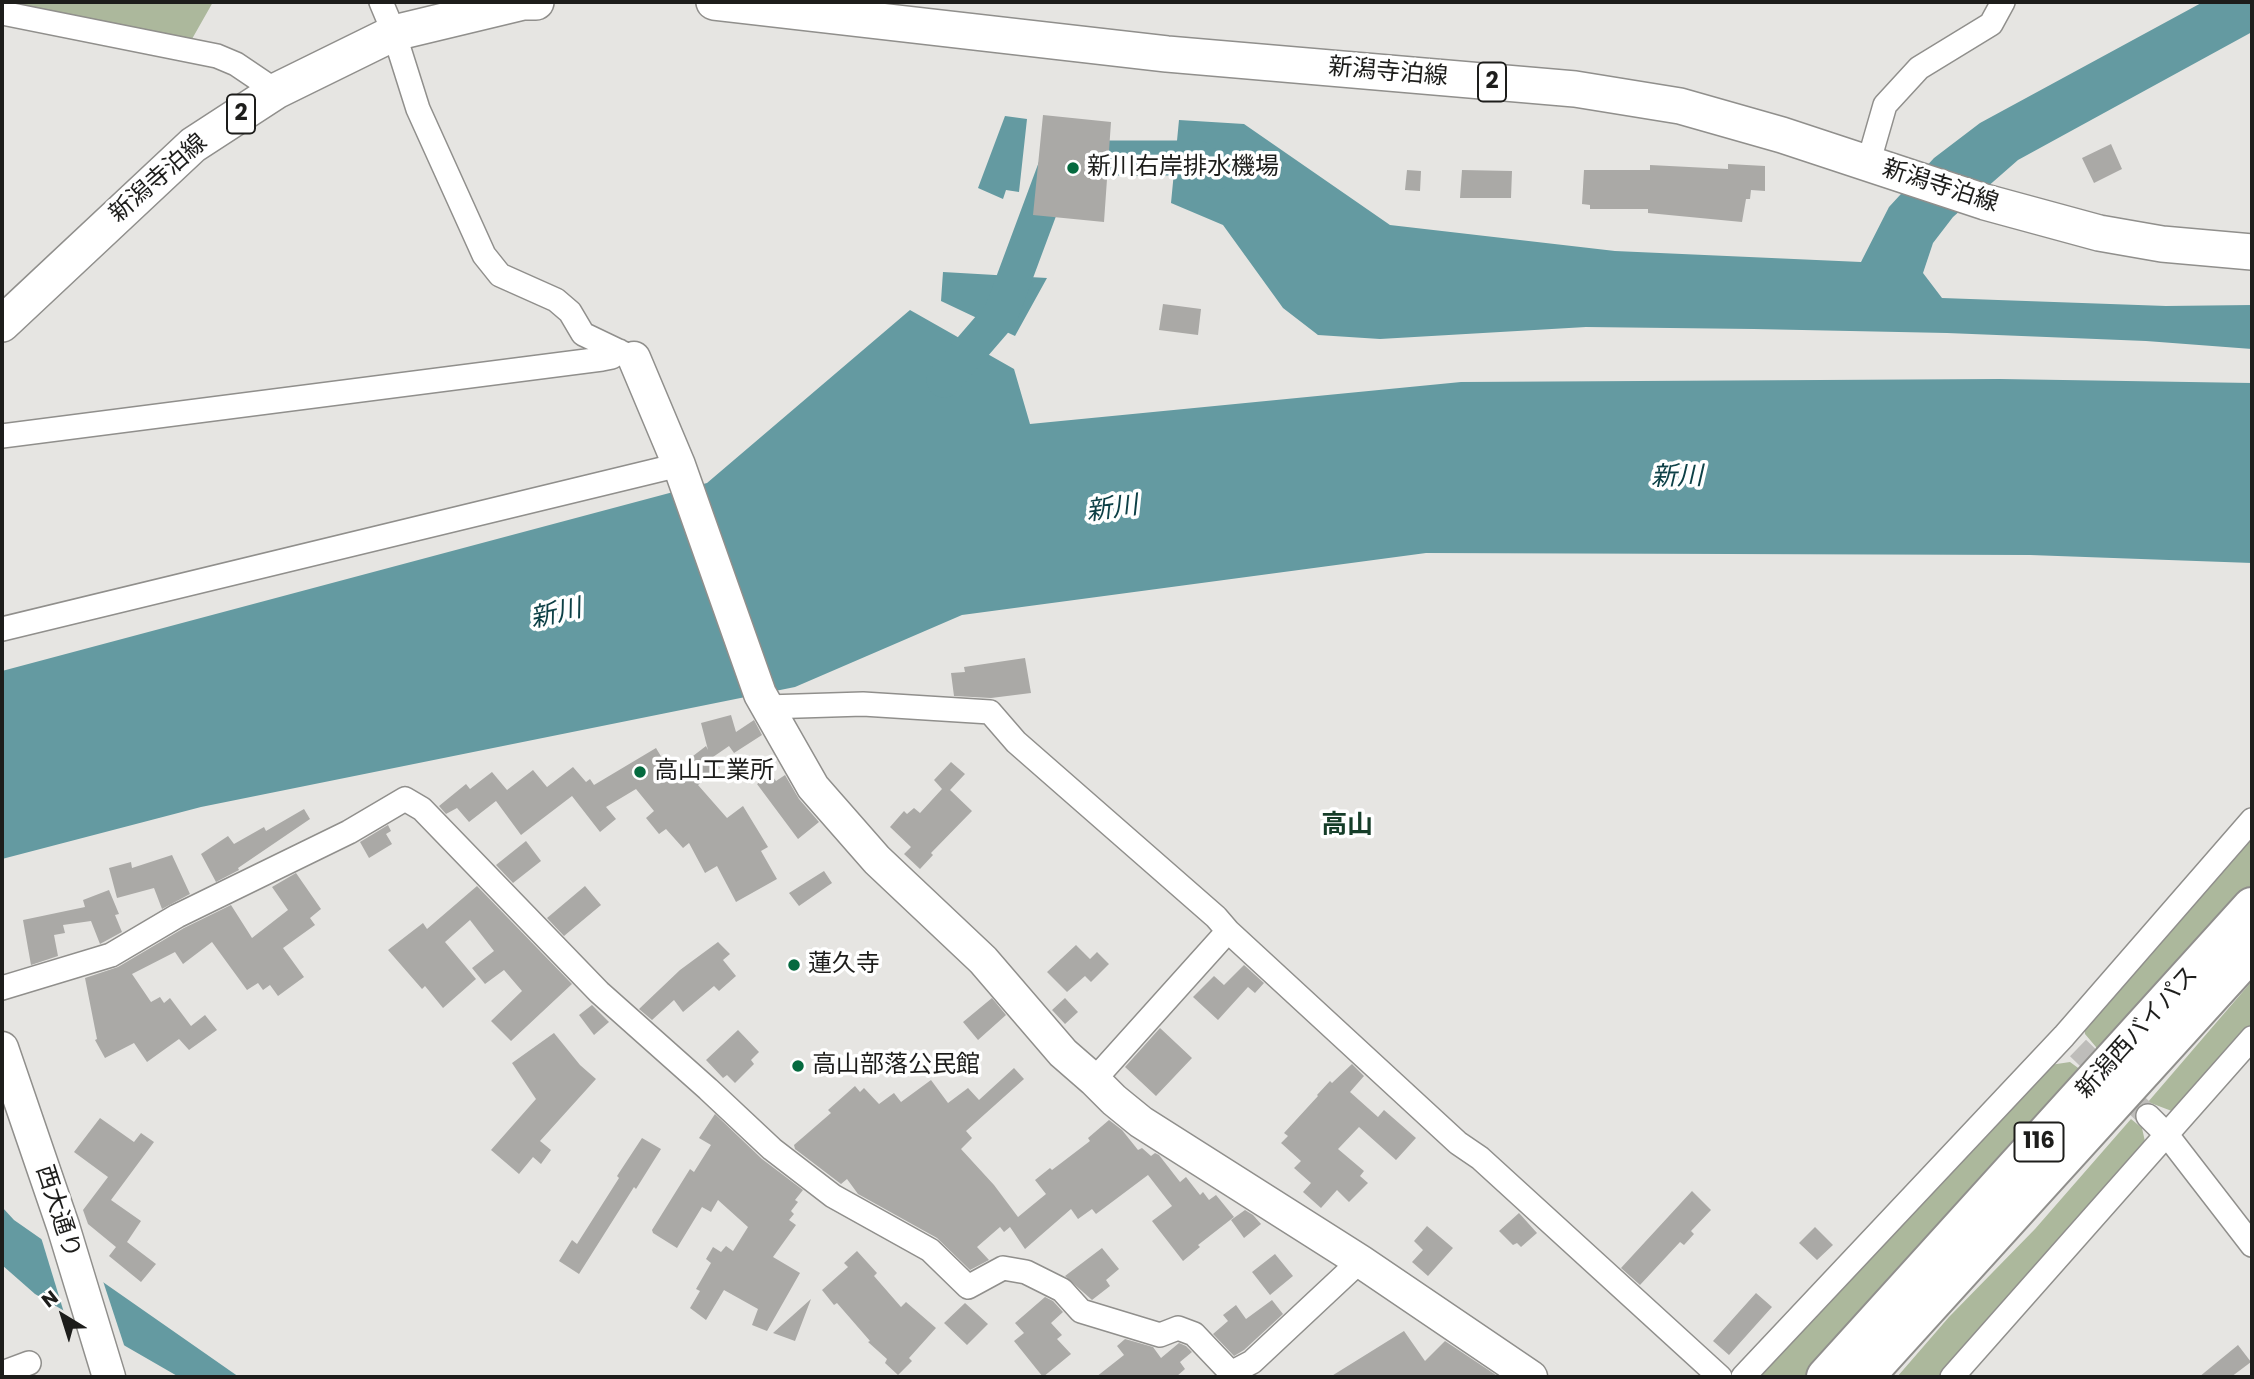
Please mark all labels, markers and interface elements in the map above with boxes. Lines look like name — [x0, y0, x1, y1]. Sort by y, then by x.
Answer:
street label: 新潟寺泊線 — [1327, 53, 1449, 93]
road number: 2 — [1478, 62, 1506, 102]
road number: 2 — [227, 94, 255, 134]
street label: 新潟寺泊線 — [104, 129, 214, 229]
place label: 新川右岸排水機場 — [1087, 154, 1279, 182]
street label: 新潟寺泊線 — [1878, 155, 2002, 219]
marker: 新川右岸排水機場 — [1065, 160, 1081, 176]
water label: 新川 — [1651, 462, 1703, 494]
water label: 新川 — [1084, 491, 1140, 529]
water label: 新川 — [527, 594, 585, 636]
place label: 高山工業所 — [654, 758, 774, 786]
marker: 高山工業所 — [632, 764, 648, 780]
district label: 高山 — [1321, 810, 1373, 842]
place label: 蓮久寺 — [808, 951, 880, 979]
marker: 蓮久寺 — [786, 957, 802, 973]
street label: 新潟西バイパス — [2071, 961, 2205, 1105]
place label: 高山部落公民館 — [812, 1052, 980, 1080]
marker: 高山部落公民館 — [790, 1058, 806, 1074]
road number: 116 — [2014, 1122, 2064, 1162]
street label: 西大通り — [28, 1162, 86, 1262]
north arrow — [28, 1281, 98, 1351]
text: N — [36, 1284, 64, 1314]

